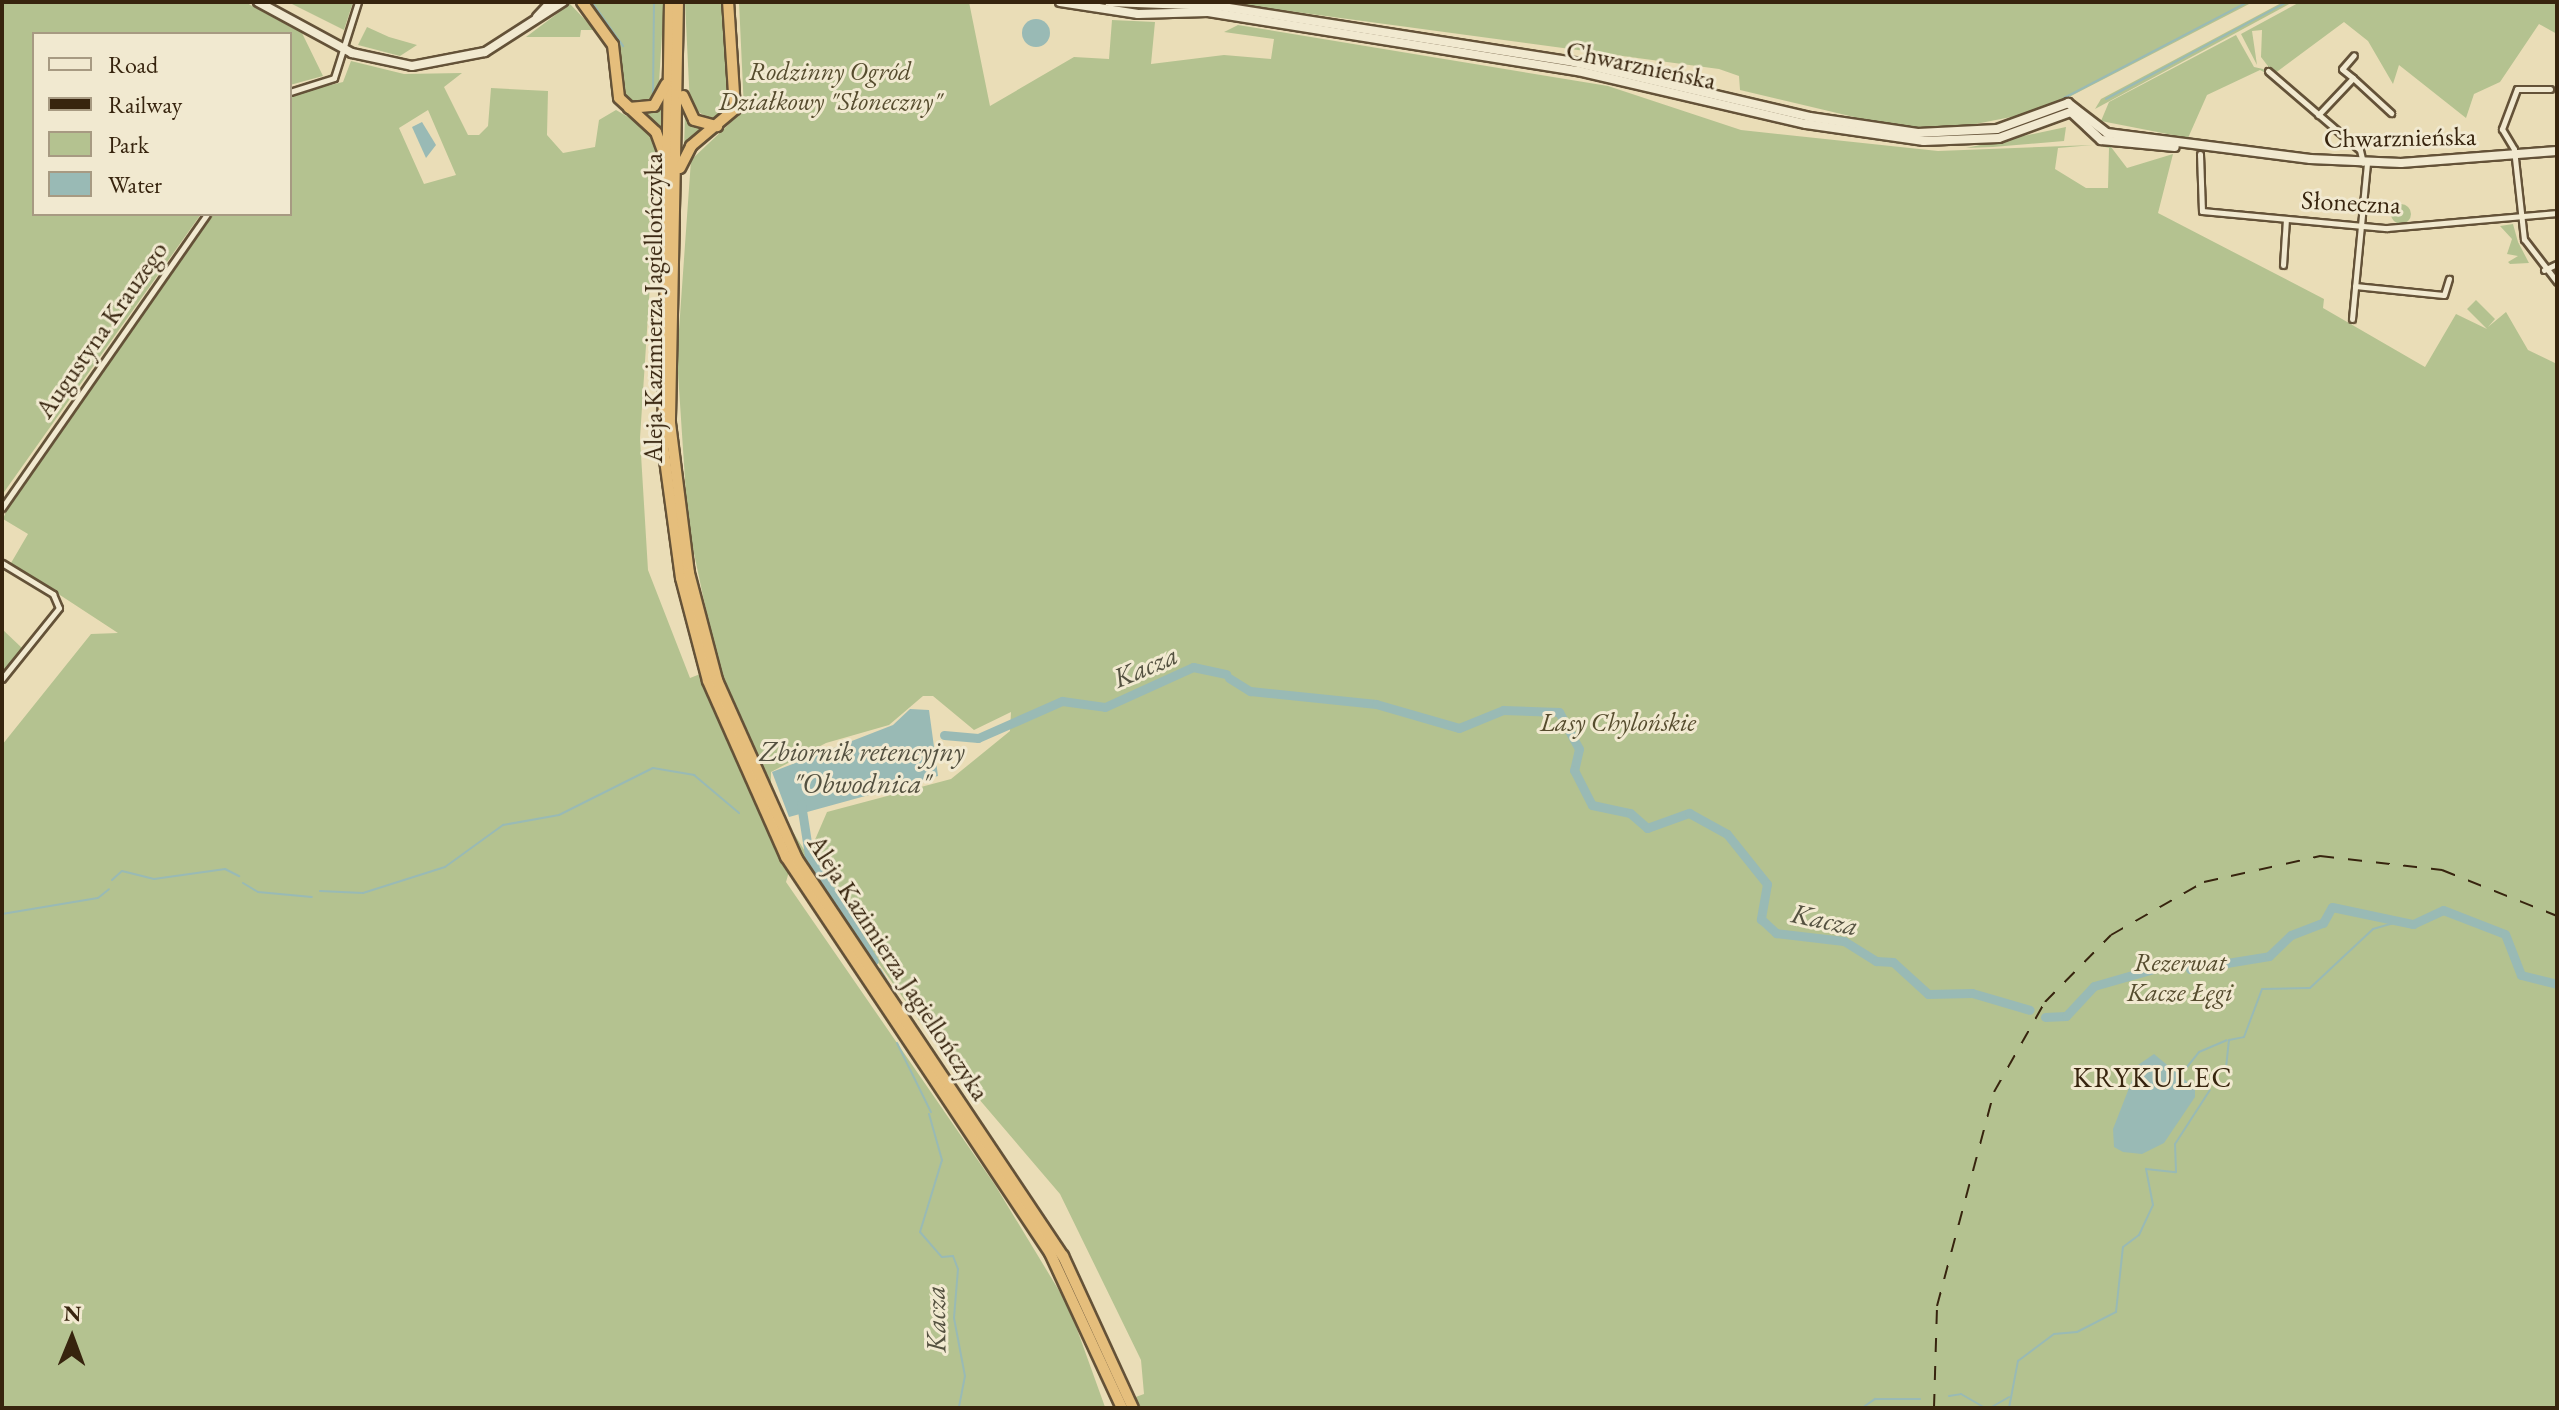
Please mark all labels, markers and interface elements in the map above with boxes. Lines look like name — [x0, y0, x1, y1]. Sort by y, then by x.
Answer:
legend — [32, 32, 292, 216]
street label: Chwarznieńska — [1563, 35, 1719, 97]
text: Road — [108, 49, 158, 80]
park label: Rodzinny Ogród Działkowy "Słoneczny" — [718, 56, 942, 118]
text: Railway — [108, 89, 182, 120]
street label: Chwarznieńska — [2324, 121, 2476, 155]
text: Park — [108, 129, 149, 160]
street label: Aleja Kazimierza Jagiellończyka — [638, 153, 670, 463]
text: Water — [108, 169, 162, 200]
street label: Słoneczna — [2300, 185, 2402, 221]
street label: Augustyna Krauzego — [29, 236, 175, 424]
water label: Kacza — [1107, 637, 1183, 695]
park label: Lasy Chylońskie — [1540, 707, 1696, 739]
water label: Zbiornik retencyjny "Obwodnica" — [759, 734, 965, 800]
street label: Aleja Kazimierza Jagiellończyka — [800, 829, 996, 1107]
water label: Kacza — [1789, 896, 1861, 942]
park label: Rezerwat Kacze Łęgi — [2127, 947, 2233, 1008]
district label: KRYKULEC — [2073, 1060, 2233, 1094]
water label: Kacza — [918, 1285, 952, 1353]
north arrow — [32, 1298, 112, 1378]
text: N — [63, 1299, 82, 1328]

